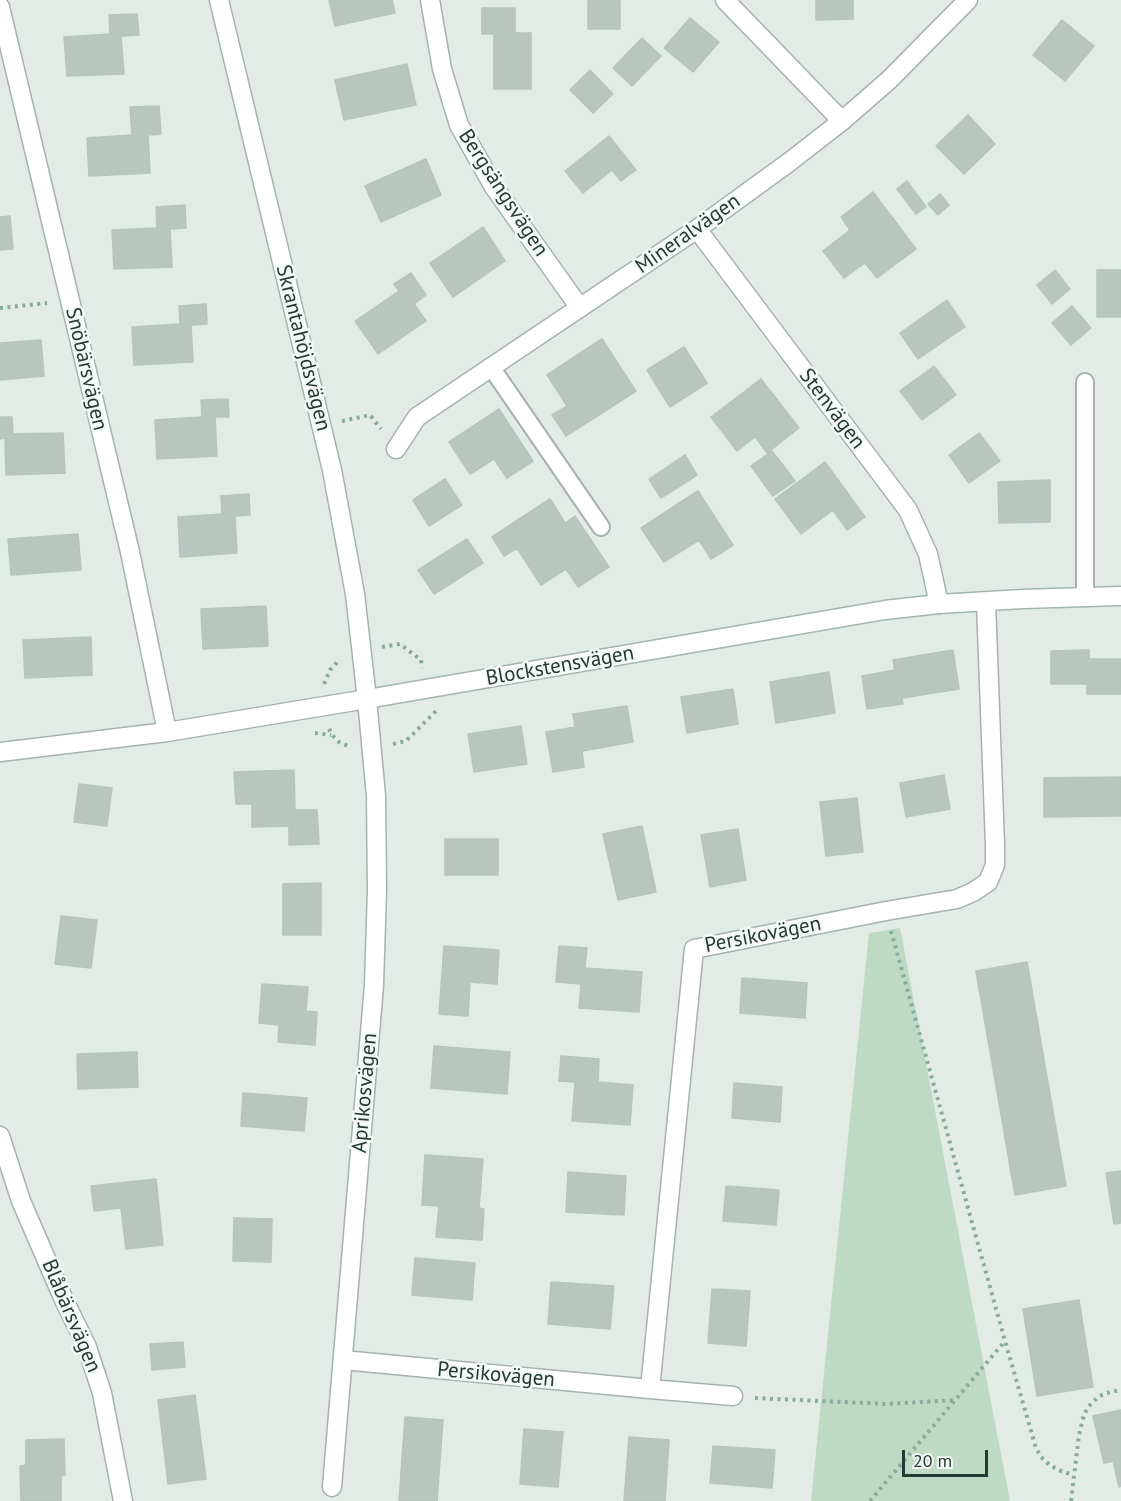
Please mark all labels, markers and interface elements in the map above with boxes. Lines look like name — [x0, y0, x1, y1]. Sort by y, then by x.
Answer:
street label: Bergsängsvägen — [453, 125, 553, 261]
street label: Mineralvägen — [631, 189, 745, 279]
street label: Skrantahöjdsvägen — [270, 262, 336, 434]
street label: Snöbärsvägen — [60, 305, 112, 433]
street label: Stenvägen — [794, 364, 870, 454]
street label: Blockstensvägen — [484, 641, 636, 691]
street label: Persikovägen — [703, 911, 823, 959]
street label: Aprikosvägen — [347, 1032, 383, 1154]
street label: Blåbärsvägen — [36, 1256, 106, 1376]
street label: Persikovägen — [436, 1357, 556, 1393]
scale bar — [905, 1438, 990, 1476]
text: 20 m — [913, 1449, 952, 1472]

